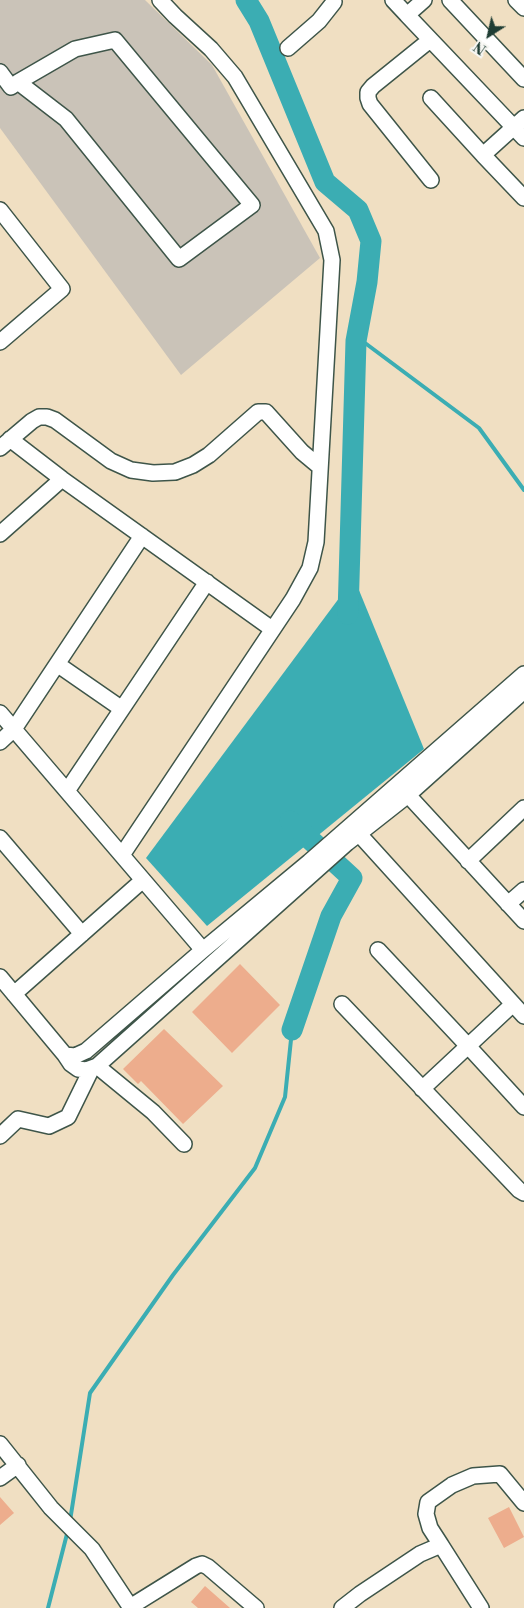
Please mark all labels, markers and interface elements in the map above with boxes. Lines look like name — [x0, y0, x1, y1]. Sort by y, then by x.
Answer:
north arrow — [464, 10, 514, 60]
text: N — [471, 37, 490, 58]

